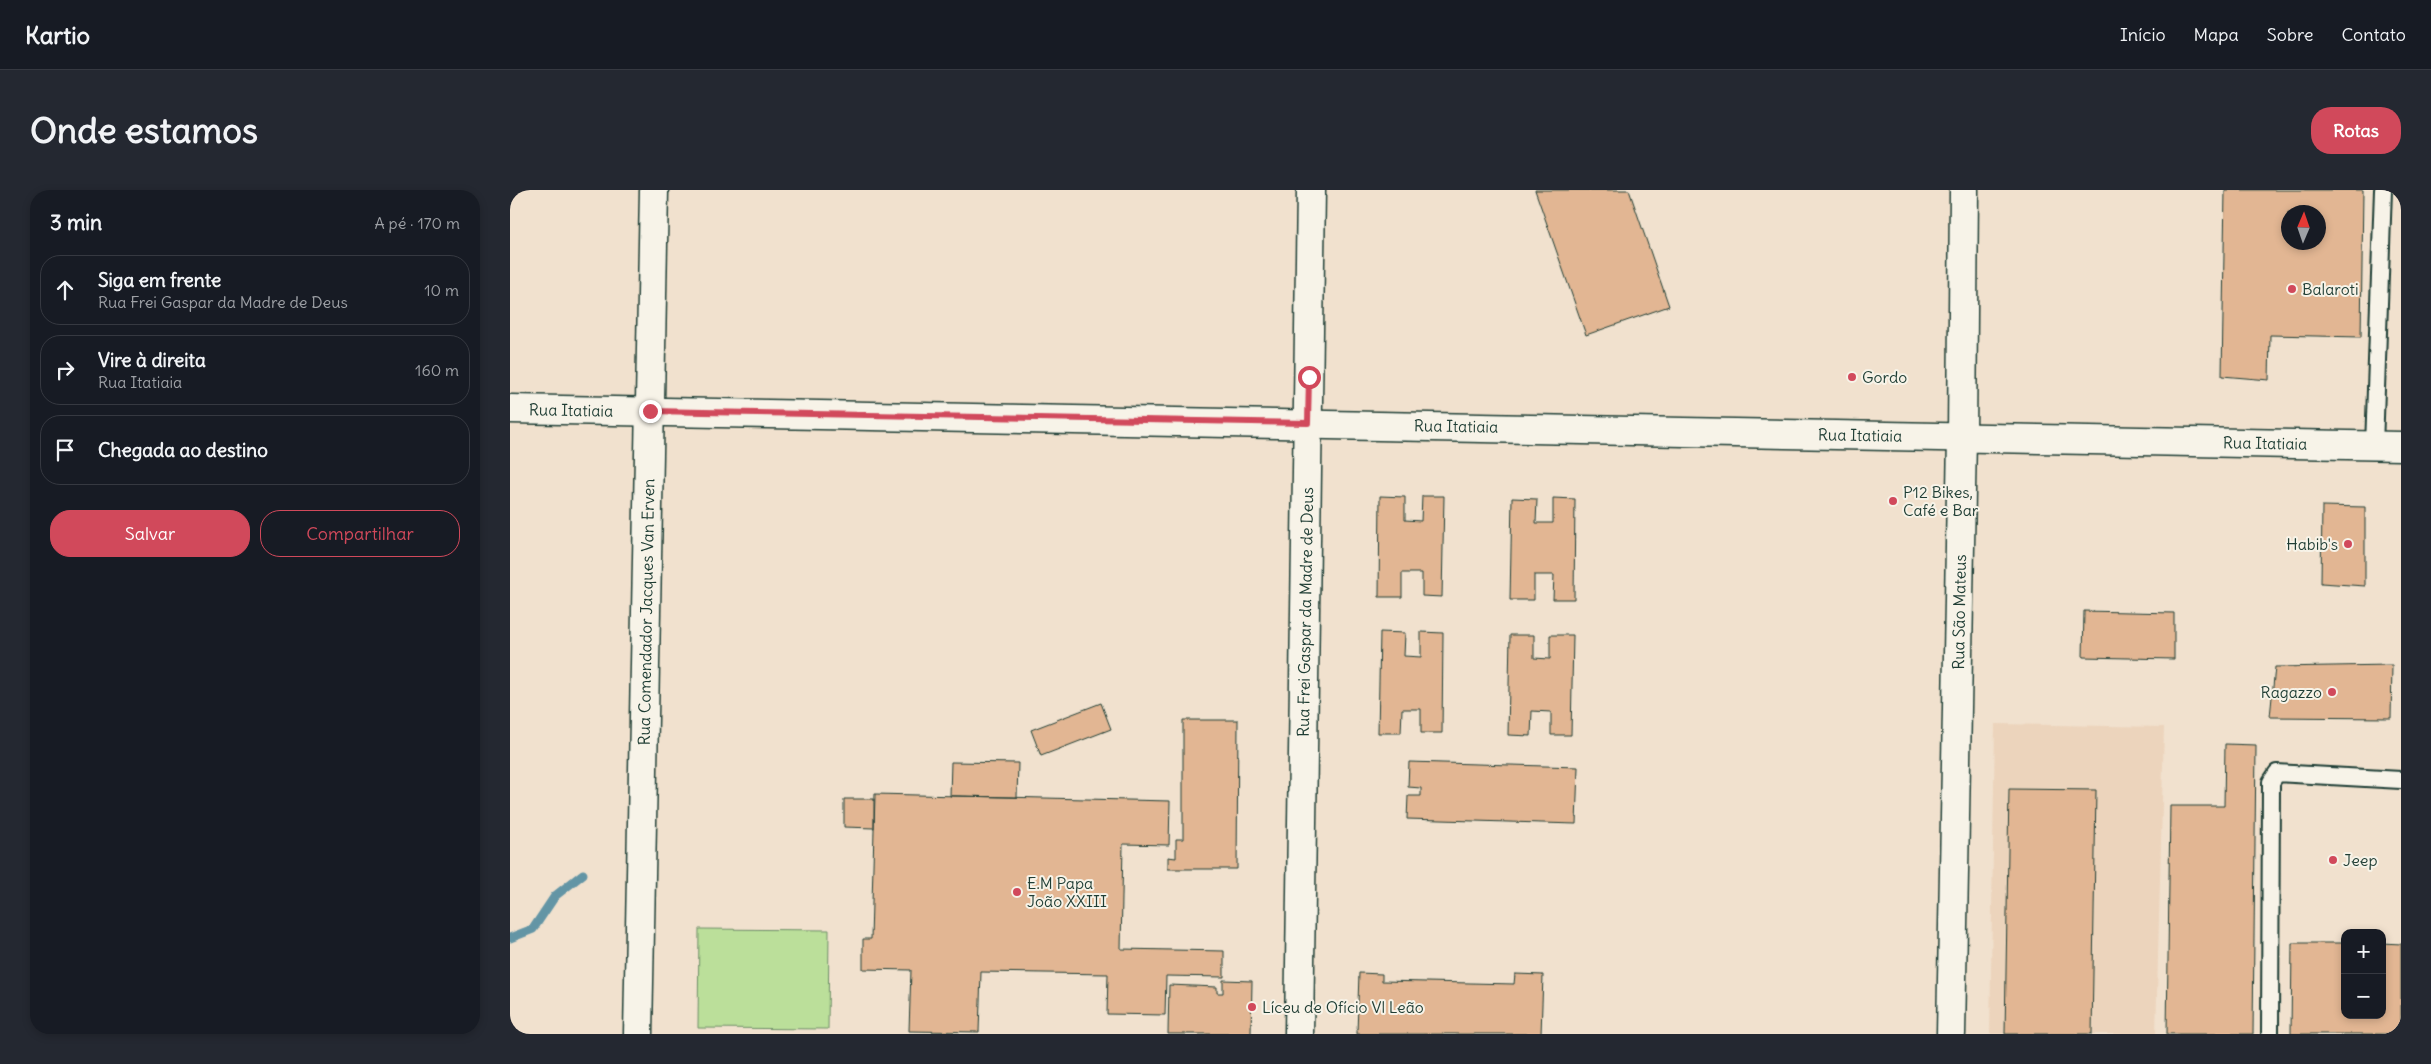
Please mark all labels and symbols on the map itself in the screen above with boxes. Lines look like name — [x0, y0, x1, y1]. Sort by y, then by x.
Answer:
north arrow — [2281, 205, 2326, 250]
place label: Balaroti — [2302, 279, 2359, 299]
marker: Balaroti — [2286, 283, 2298, 295]
route start — [1298, 366, 1321, 389]
place label: Gordo — [1862, 367, 1907, 387]
marker: Gordo — [1846, 371, 1858, 383]
street label: Rua Itatiaia — [529, 399, 613, 421]
route end — [639, 400, 662, 423]
street label: Rua Itatiaia — [1414, 415, 1498, 437]
street label: Rua Itatiaia — [1818, 424, 1902, 446]
street label: Rua Itatiaia — [2223, 432, 2307, 454]
street label: Rua Comendador Jacques Van Erven — [634, 478, 658, 746]
place label: P12 Bikes, Café e Bar — [1903, 482, 1979, 520]
street label: Rua Frei Gaspar da Madre de Deus — [1293, 487, 1317, 737]
marker: P12 Bikes, Café e Bar — [1887, 495, 1899, 507]
place label: Habib's — [2286, 534, 2338, 554]
marker: Habib's — [2342, 538, 2354, 550]
street label: Rua São Mateus — [1948, 554, 1970, 670]
place label: Ragazzo — [2261, 682, 2322, 702]
marker: Ragazzo — [2326, 686, 2338, 698]
place label: Jeep — [2343, 850, 2378, 870]
marker: Jeep — [2327, 854, 2339, 866]
place label: E.M Papa João XXIII — [1027, 873, 1107, 911]
marker: E.M Papa João XXIII — [1011, 886, 1023, 898]
place label: Líceu de Ofício Vl Leão — [1262, 997, 1424, 1017]
marker: Líceu de Ofício Vl Leão — [1246, 1001, 1258, 1013]

